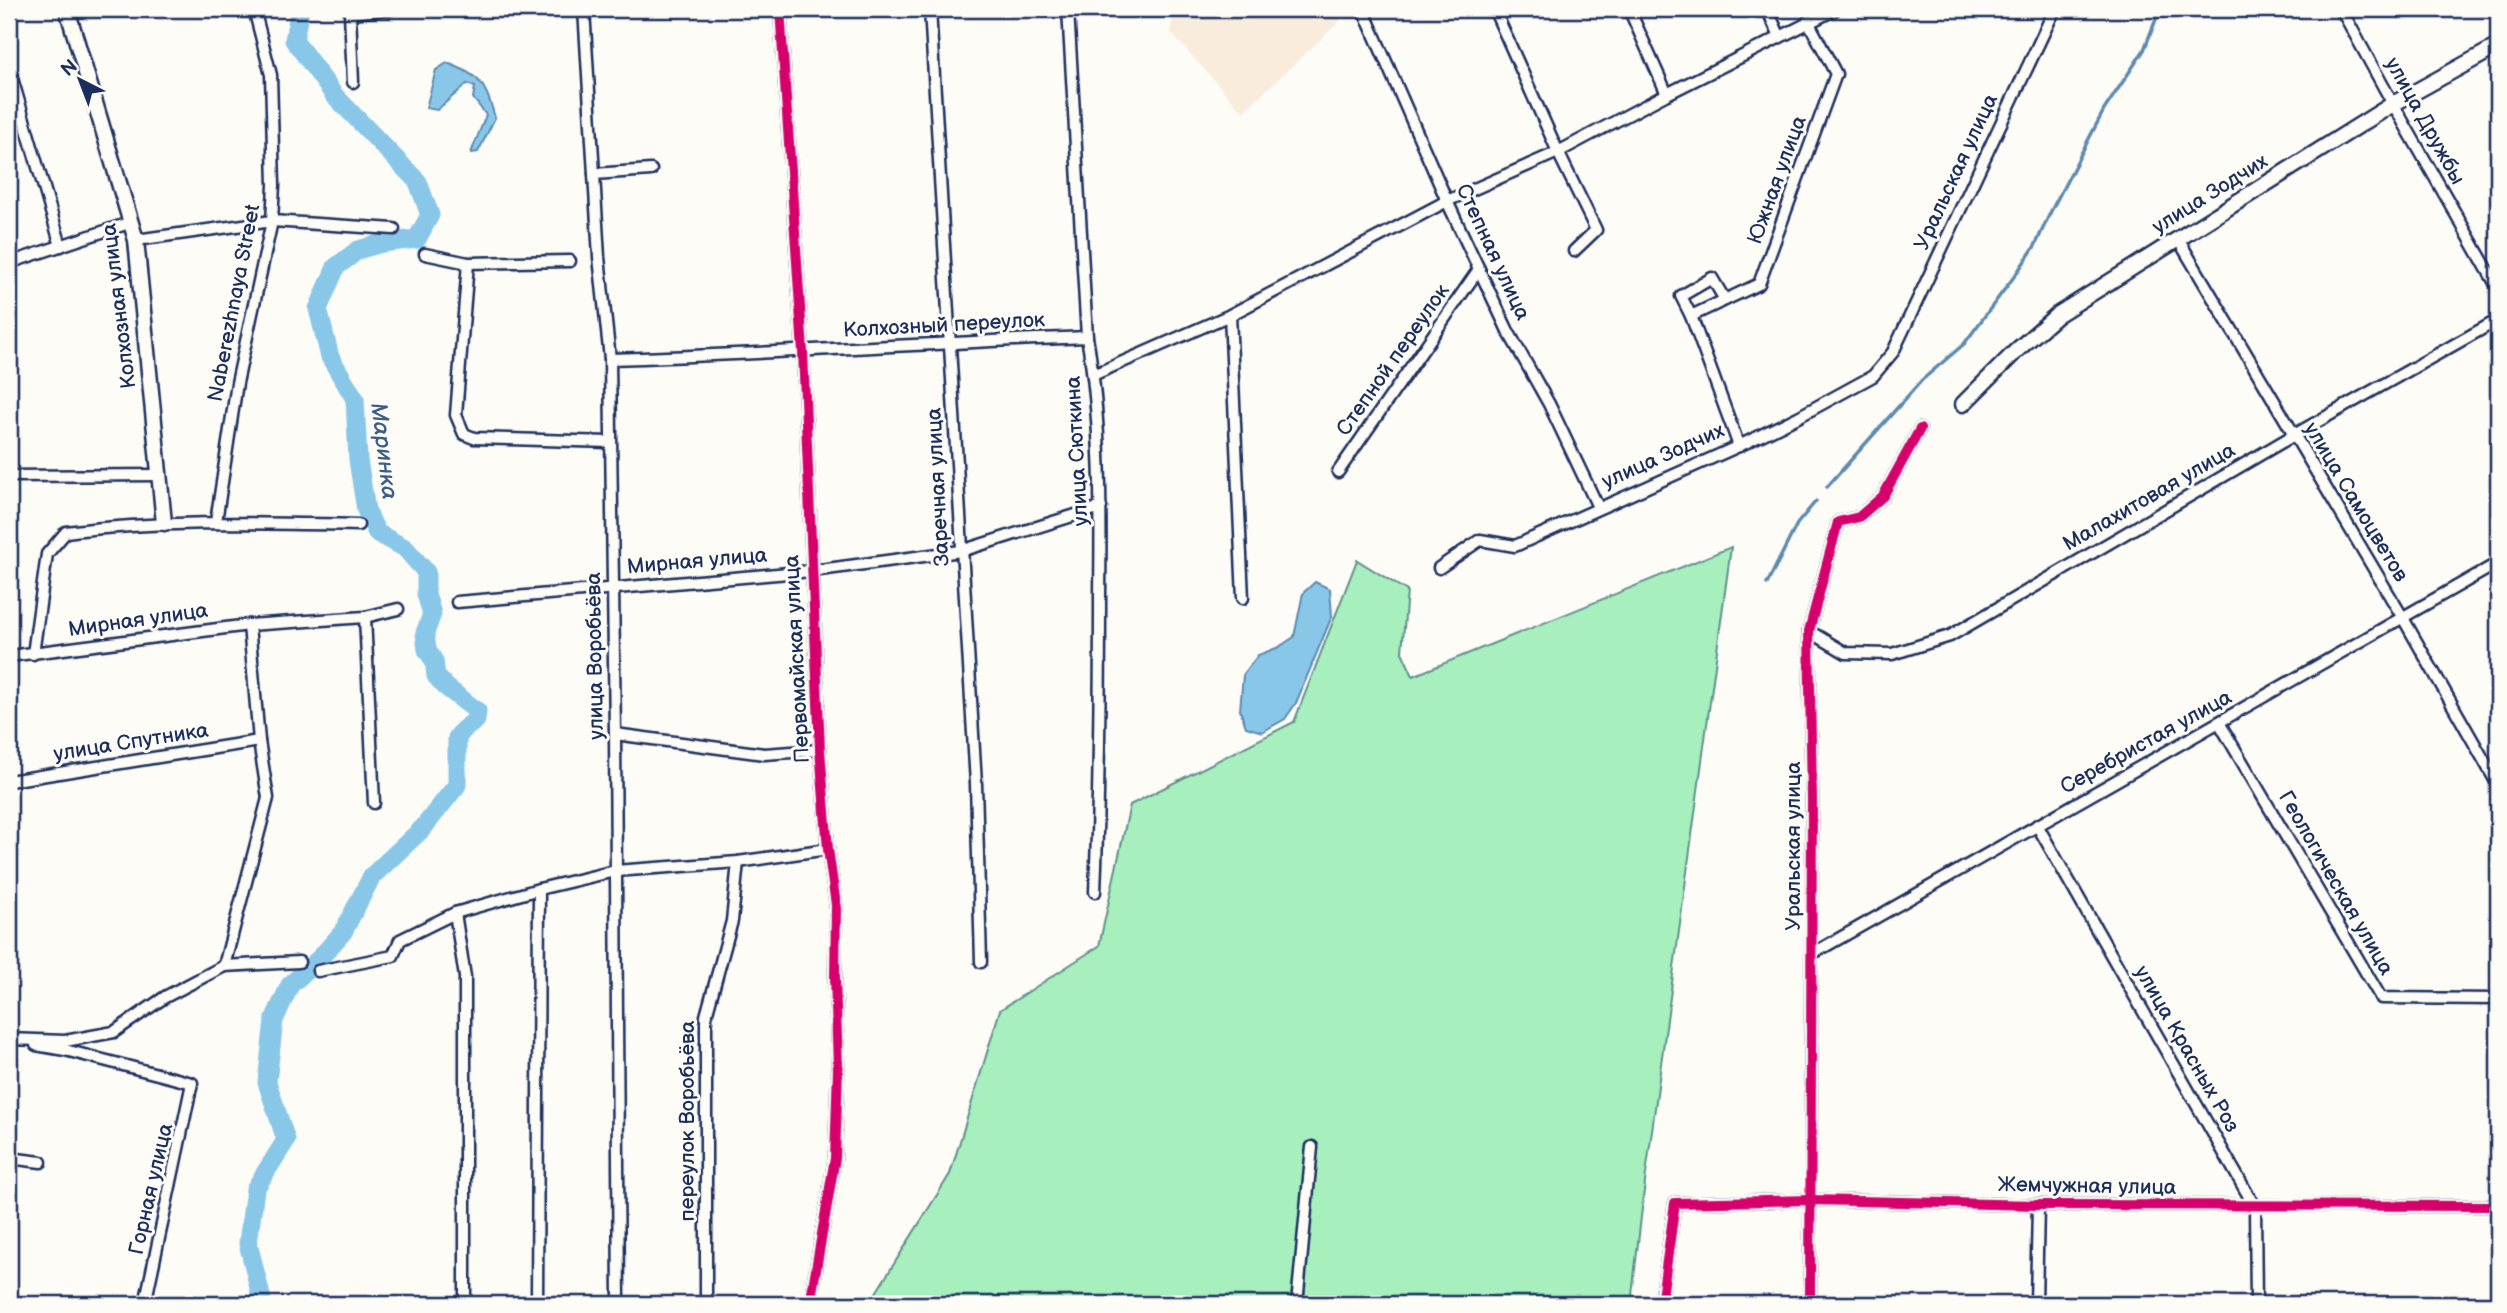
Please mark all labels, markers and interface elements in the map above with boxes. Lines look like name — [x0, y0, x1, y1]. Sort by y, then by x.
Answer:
north arrow — [46, 46, 116, 116]
street label: улица Дружбы — [2380, 53, 2470, 189]
text: N — [57, 55, 83, 82]
street label: Уральская улица — [1909, 89, 2003, 254]
street label: Южная улица — [1742, 112, 1812, 248]
street label: улица Зодчих — [2148, 148, 2273, 239]
street label: Степная улица — [1450, 180, 1536, 325]
street label: Naberezhnaya Street — [203, 202, 266, 404]
street label: Колхозная улица — [96, 221, 142, 390]
street label: Степной переулок — [1331, 279, 1455, 441]
street label: Колхозный переулок — [842, 307, 1046, 343]
street label: улица Сюткина — [1061, 375, 1093, 527]
water label: Маринка — [364, 401, 404, 501]
street label: Заречная улица — [921, 406, 955, 567]
street label: улица Зодчих — [1598, 418, 1729, 494]
street label: улица Самоцветов — [2299, 418, 2413, 586]
street label: Малахитовая улица — [2058, 437, 2240, 556]
street label: Мирная улица — [626, 542, 769, 580]
street label: Первомайская улица — [779, 554, 815, 764]
street label: улица Воробьёва — [581, 571, 609, 740]
street label: Мирная улица — [67, 598, 210, 642]
street label: Серебристая улица — [2056, 684, 2237, 799]
street label: улица Спутника — [52, 717, 211, 767]
street label: Уральская улица — [1781, 761, 1806, 931]
street label: Геологическая улица — [2273, 787, 2399, 980]
street label: улица Красных Роз — [2129, 961, 2245, 1137]
street label: переулок Воробьёва — [675, 1020, 700, 1221]
street label: Горная улица — [124, 1120, 178, 1257]
street label: Жемчужная улица — [1997, 1172, 2177, 1200]

